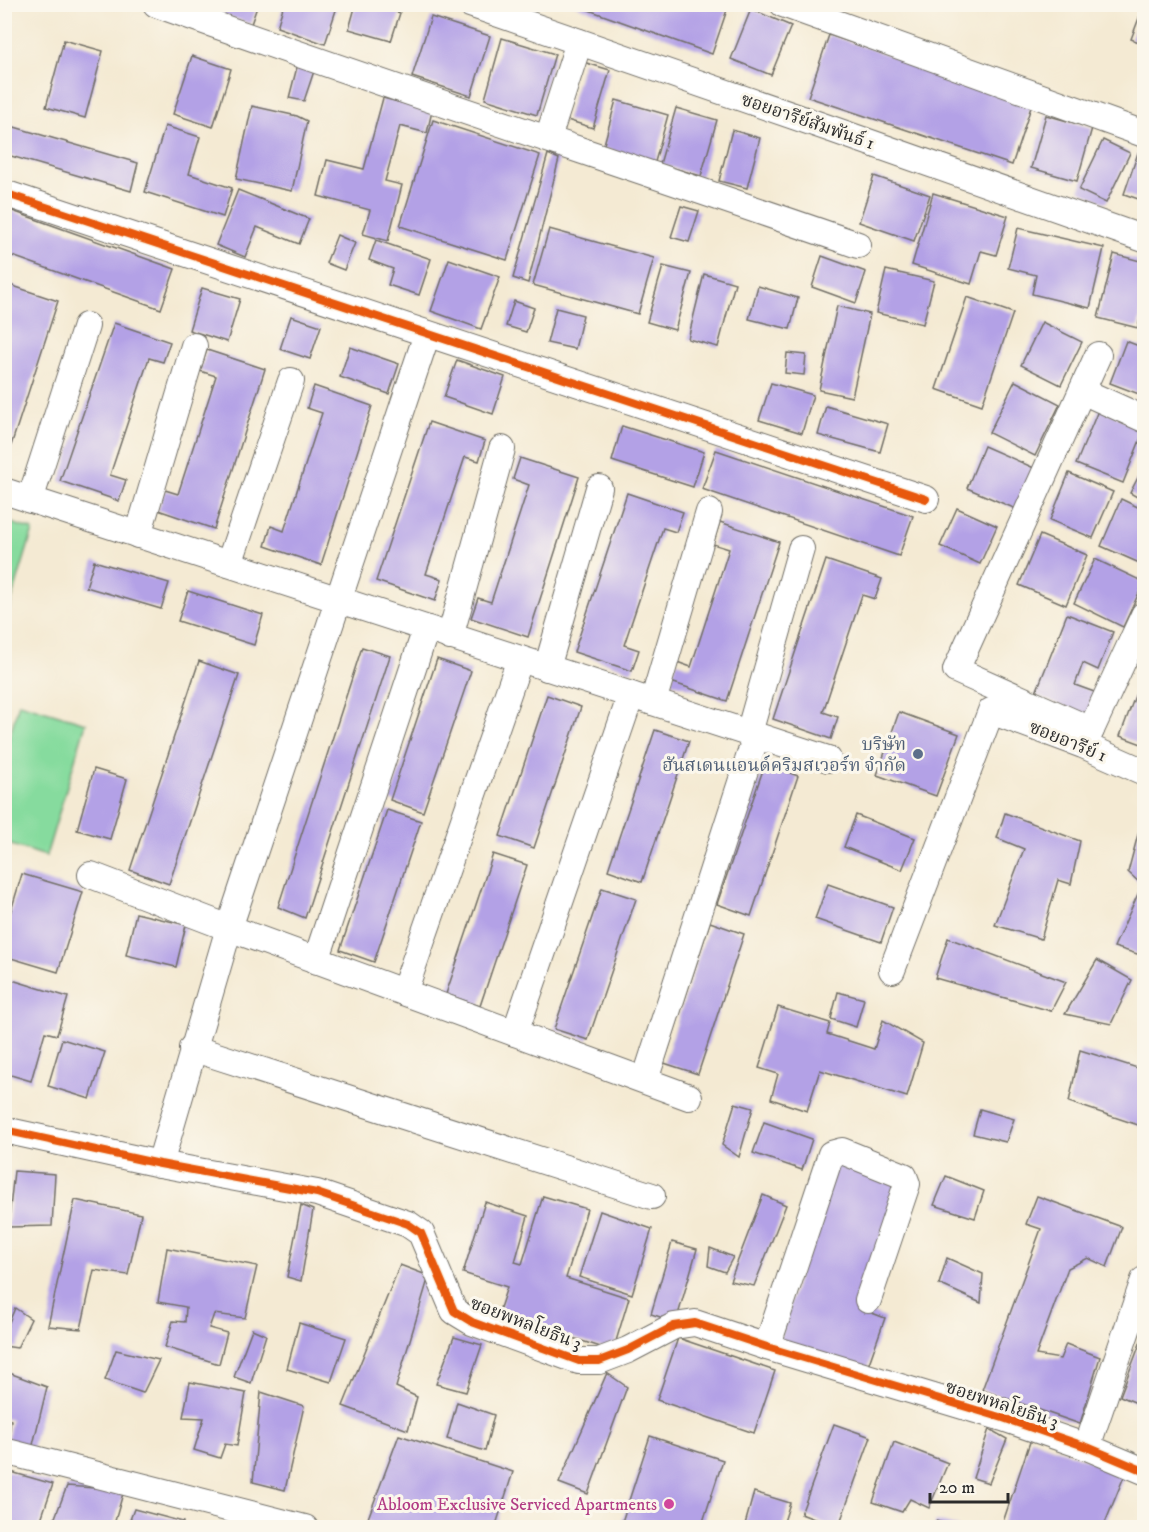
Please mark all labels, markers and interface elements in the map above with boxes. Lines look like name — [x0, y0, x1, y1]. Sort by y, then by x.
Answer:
street label: ซอยอารีย์สัมพันธ์ 1 — [738, 88, 878, 155]
street label: ซอยอารีย์ 1 — [1026, 716, 1110, 767]
place label: บริษัท ฮันสเดนแอนด์คริมสเวอร์ท จำกัด — [662, 734, 906, 777]
marker: บริษัท ฮันสเดนแอนด์คริมสเวอร์ท จำกัด — [911, 747, 925, 761]
street label: ซอยพหลโยธิน 3 — [467, 1290, 586, 1355]
street label: ซอยพหลโยธิน 3 — [942, 1373, 1062, 1434]
scale bar — [930, 1466, 1008, 1504]
text: 20 m — [939, 1477, 975, 1499]
place label: Abloom Exclusive Serviced Apartments — [377, 1494, 657, 1516]
marker: Abloom Exclusive Serviced Apartments — [662, 1497, 676, 1511]

